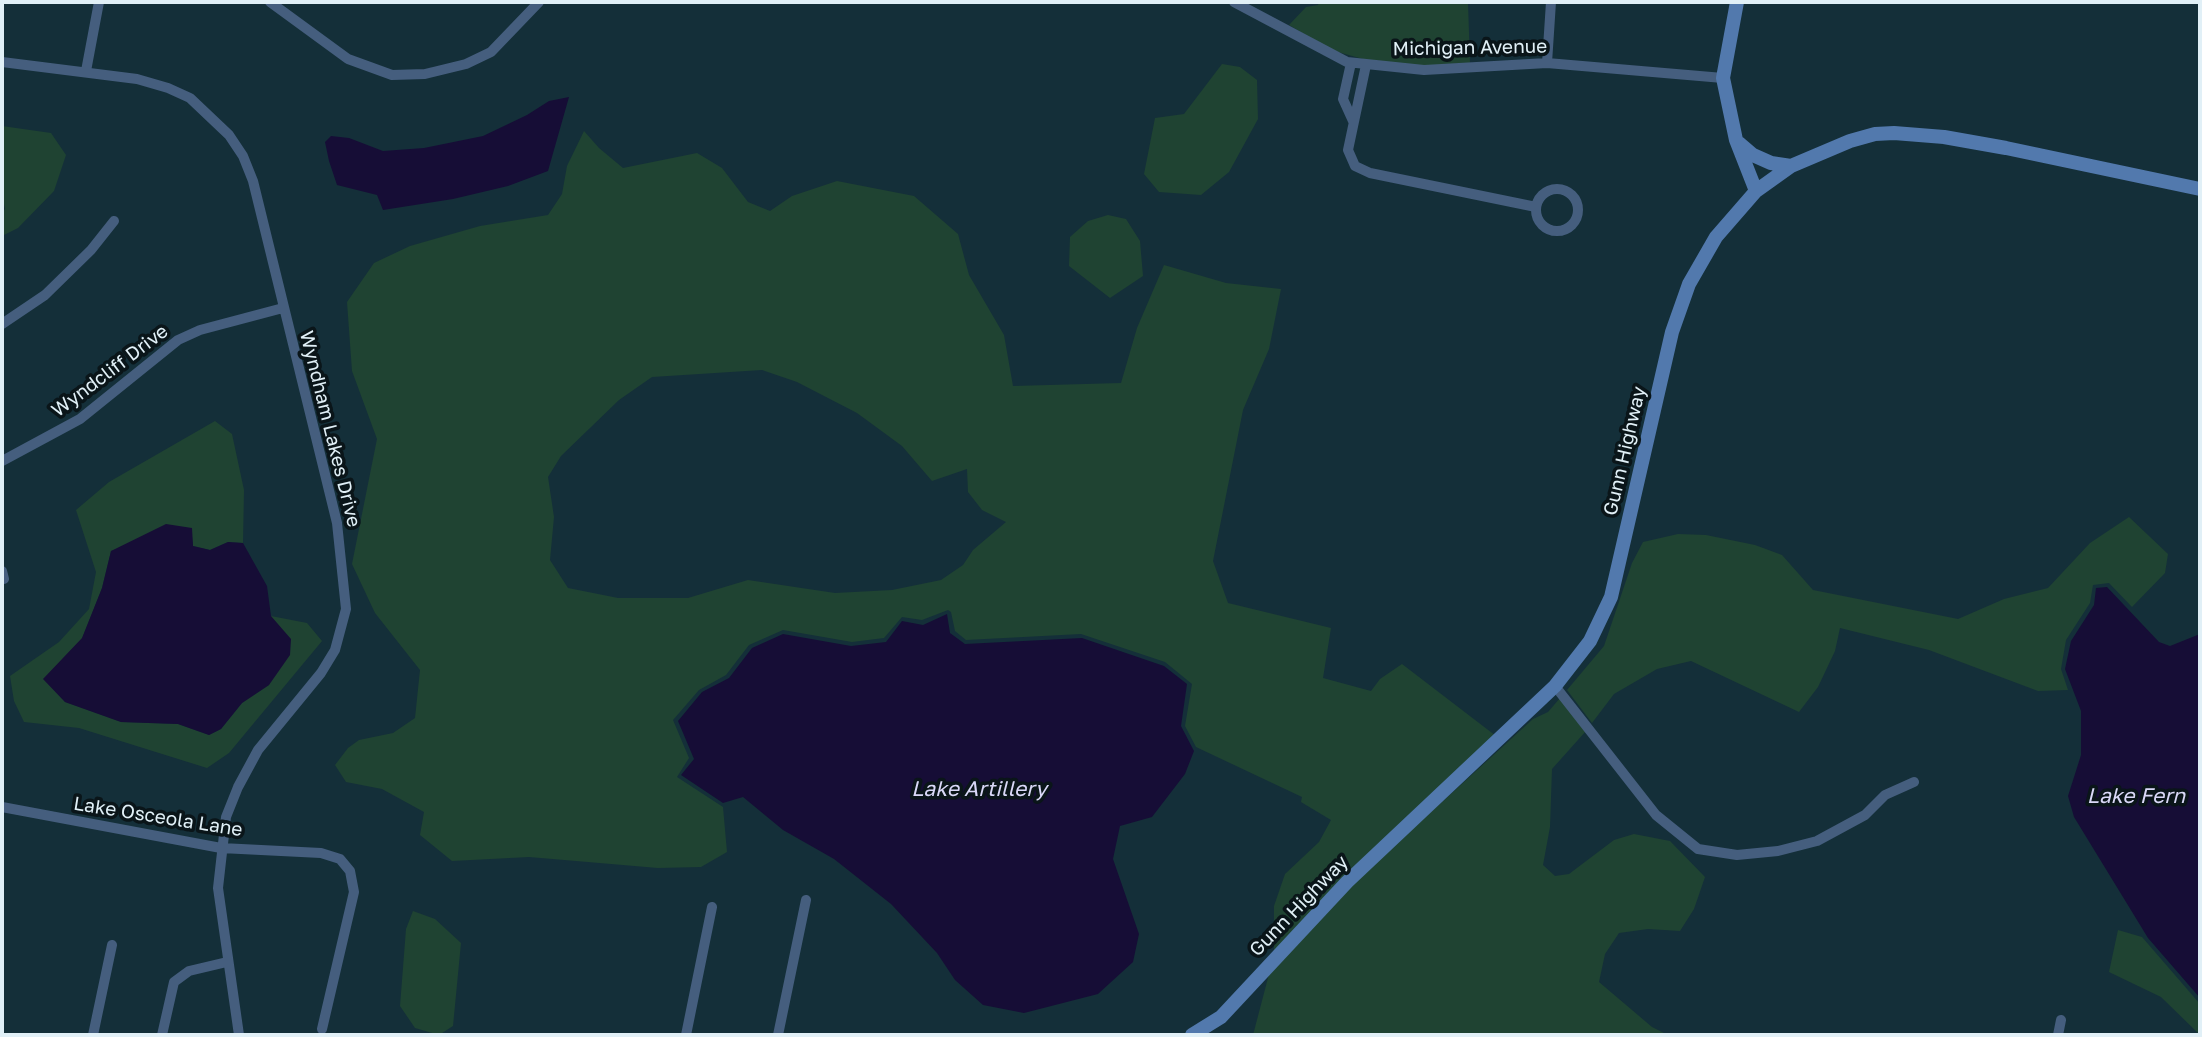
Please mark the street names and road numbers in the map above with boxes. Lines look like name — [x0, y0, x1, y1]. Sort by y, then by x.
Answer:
street label: Michigan Avenue — [1393, 35, 1547, 61]
street label: Wyndcliff Drive — [47, 320, 173, 422]
street label: Wyndham Lakes Drive — [295, 329, 365, 529]
street label: Gunn Highway — [1599, 384, 1651, 518]
street label: Lake Osceola Lane — [72, 792, 244, 842]
street label: Gunn Highway — [1245, 851, 1353, 961]

